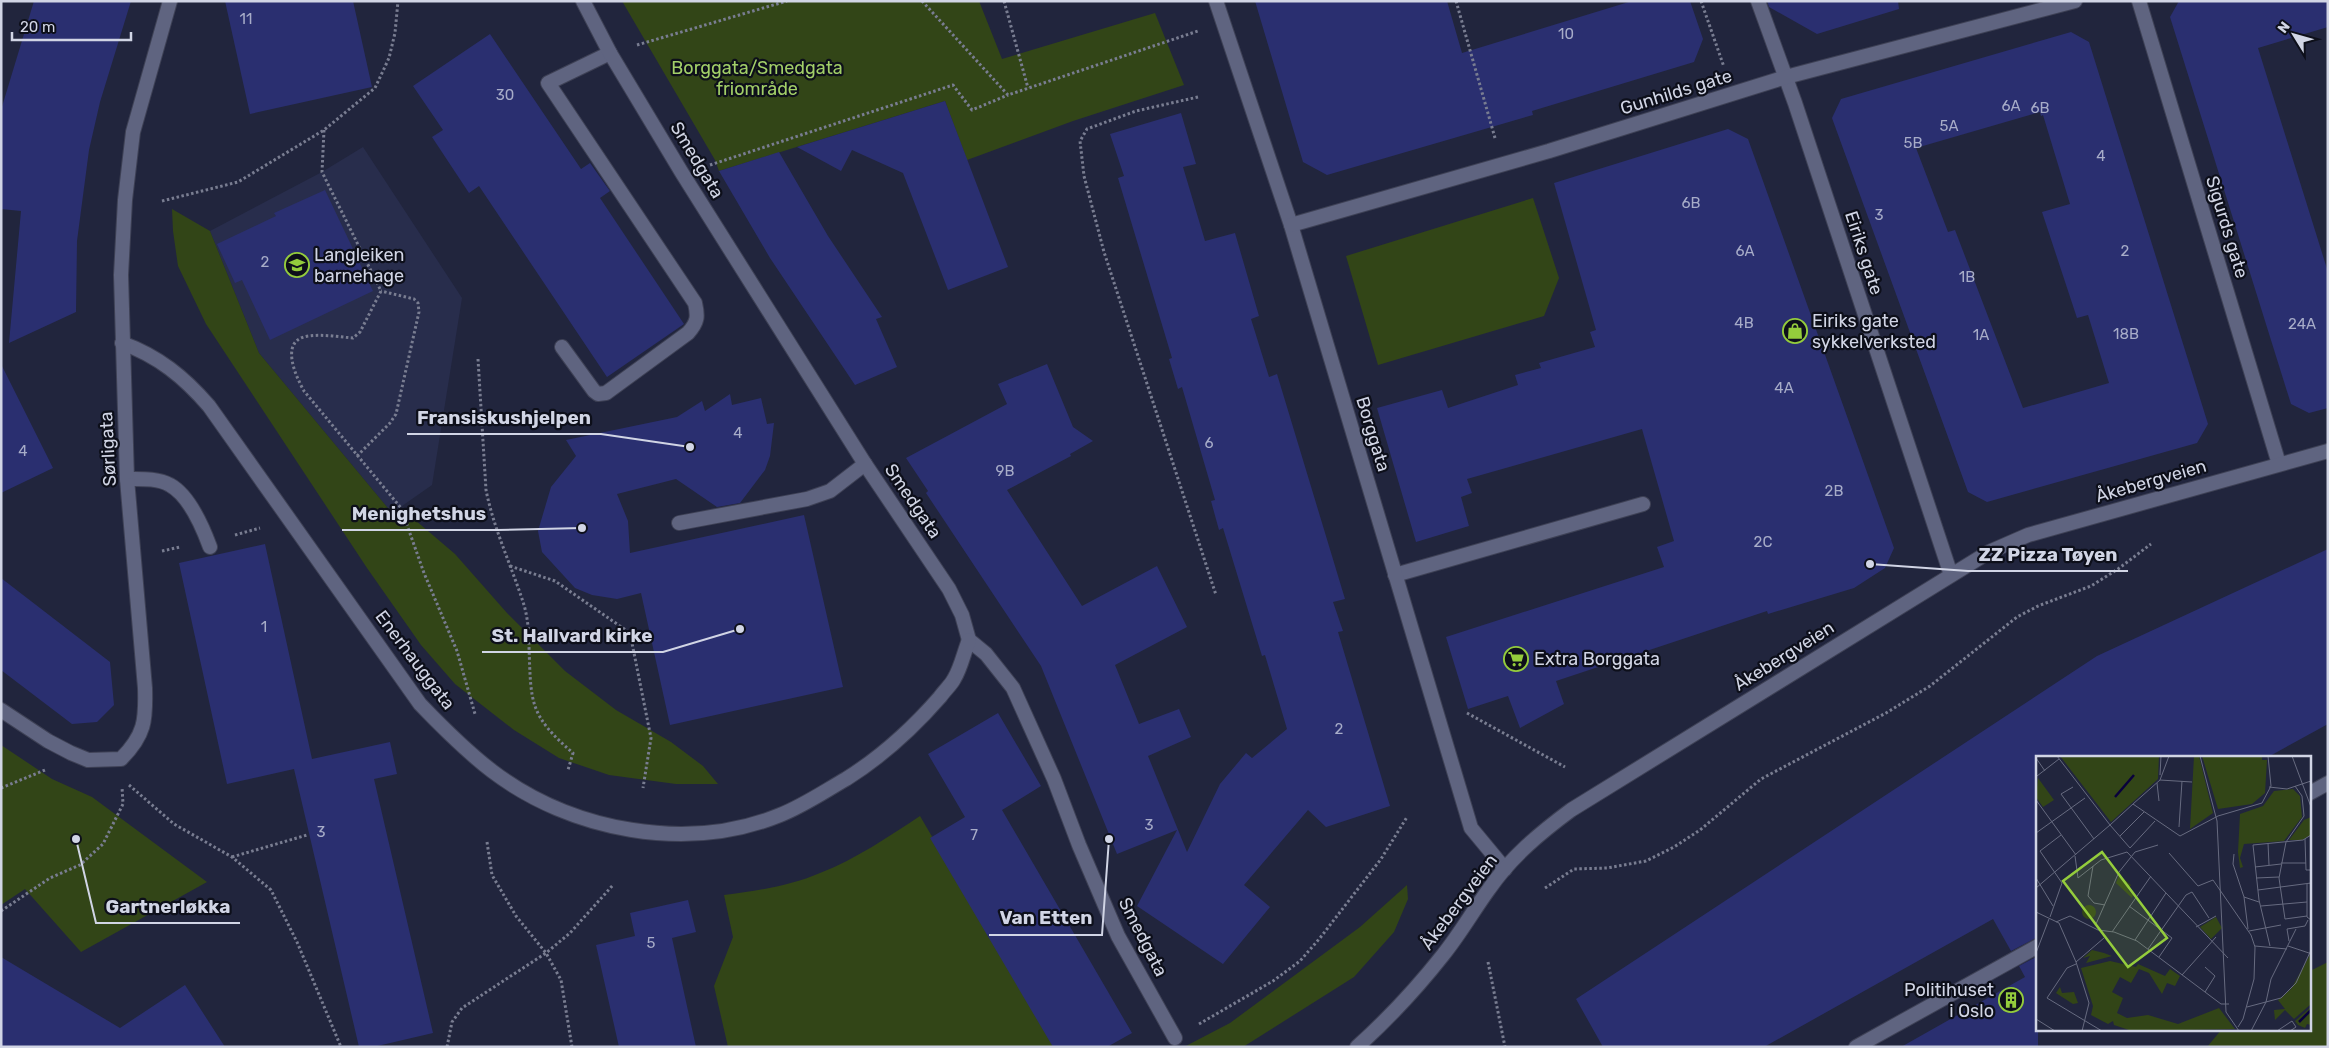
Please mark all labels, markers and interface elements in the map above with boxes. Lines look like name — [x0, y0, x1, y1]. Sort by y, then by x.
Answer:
scale bar — [12, 10, 131, 42]
house number: 11 — [240, 10, 252, 28]
north arrow — [2269, 10, 2319, 60]
text: 20 m — [20, 18, 55, 36]
text: N — [2274, 18, 2294, 37]
house number: 10 — [1558, 25, 1574, 43]
park label: Borggata/Smedgata friområde — [671, 57, 843, 100]
street label: Gunhilds gate — [1617, 65, 1735, 119]
house number: 30 — [496, 86, 514, 104]
house number: 6A — [2001, 97, 2021, 115]
house number: 6B — [2030, 99, 2050, 117]
house number: 5A — [1940, 117, 1958, 135]
street label: Smedgata — [666, 118, 728, 202]
house number: 5B — [1904, 134, 1922, 152]
house number: 4 — [2096, 147, 2106, 165]
street label: Sigurds gate — [2201, 173, 2253, 281]
house number: 6B — [1681, 194, 1701, 212]
house number: 3 — [1874, 206, 1884, 224]
street label: Eiriks gate — [1840, 208, 1888, 298]
house number: 6A — [1735, 242, 1755, 260]
house number: 2 — [2121, 242, 2130, 260]
place label: Langleiken barnehage — [314, 244, 404, 287]
school or university icon: Langleiken barnehage — [284, 252, 310, 278]
house number: 2 — [261, 253, 270, 271]
house number: 1B — [1959, 268, 1975, 286]
place label: Eiriks gate sykkelverksted — [1812, 310, 1936, 353]
house number: 4B — [1734, 314, 1754, 332]
house number: 24A — [2288, 315, 2316, 333]
shop icon: Eiriks gate sykkelverksted — [1782, 318, 1808, 344]
house number: 18B — [2113, 325, 2139, 343]
house number: 1A — [1973, 326, 1989, 344]
house number: 4A — [1774, 379, 1794, 397]
street label: Borggata — [1351, 394, 1395, 474]
callout: Fransiskushjelpen — [407, 400, 601, 434]
text: Fransiskushjelpen — [417, 406, 591, 429]
street label: Sørligata — [95, 411, 121, 487]
house number: 4 — [733, 424, 743, 442]
house number: 6 — [1204, 434, 1214, 452]
house number: 4 — [18, 442, 28, 460]
street label: Åkebergveien — [2093, 455, 2209, 507]
street label: Smedgata — [880, 459, 946, 543]
house number: 9B — [996, 462, 1014, 480]
house number: 2B — [1825, 482, 1843, 500]
callout: Menighetshus — [342, 496, 497, 530]
text: Menighetshus — [352, 502, 486, 525]
house number: 2C — [1754, 533, 1772, 551]
callout: ZZ Pizza Tøyen — [1968, 537, 2128, 571]
text: ZZ Pizza Tøyen — [1979, 543, 2117, 566]
street label: Enerhauggata — [370, 606, 460, 714]
street label: Åkebergveien — [1730, 616, 1838, 696]
house number: 1 — [261, 618, 267, 636]
callout: St. Hallvard kirke — [482, 618, 663, 652]
text: St. Hallvard kirke — [492, 624, 652, 647]
supermarket icon: Extra Borggata — [1503, 646, 1529, 672]
place label: Extra Borggata — [1534, 648, 1660, 670]
house number: 2 — [1335, 720, 1344, 738]
inset map — [2036, 756, 2312, 1030]
house number: 3 — [1144, 816, 1154, 834]
house number: 3 — [316, 823, 326, 841]
house number: 7 — [970, 826, 978, 844]
street label: Åkebergveien — [1416, 850, 1502, 954]
callout: Gartnerløkka — [96, 889, 240, 923]
street label: Smedgata — [1114, 894, 1172, 980]
text: Gartnerløkka — [106, 895, 230, 918]
callout: Van Etten — [989, 901, 1102, 935]
text: Van Etten — [1000, 906, 1092, 929]
house number: 5 — [647, 934, 656, 952]
place label: Politihuset i Oslo — [1904, 979, 1994, 1022]
building icon: Politihuset i Oslo — [1998, 987, 2024, 1013]

